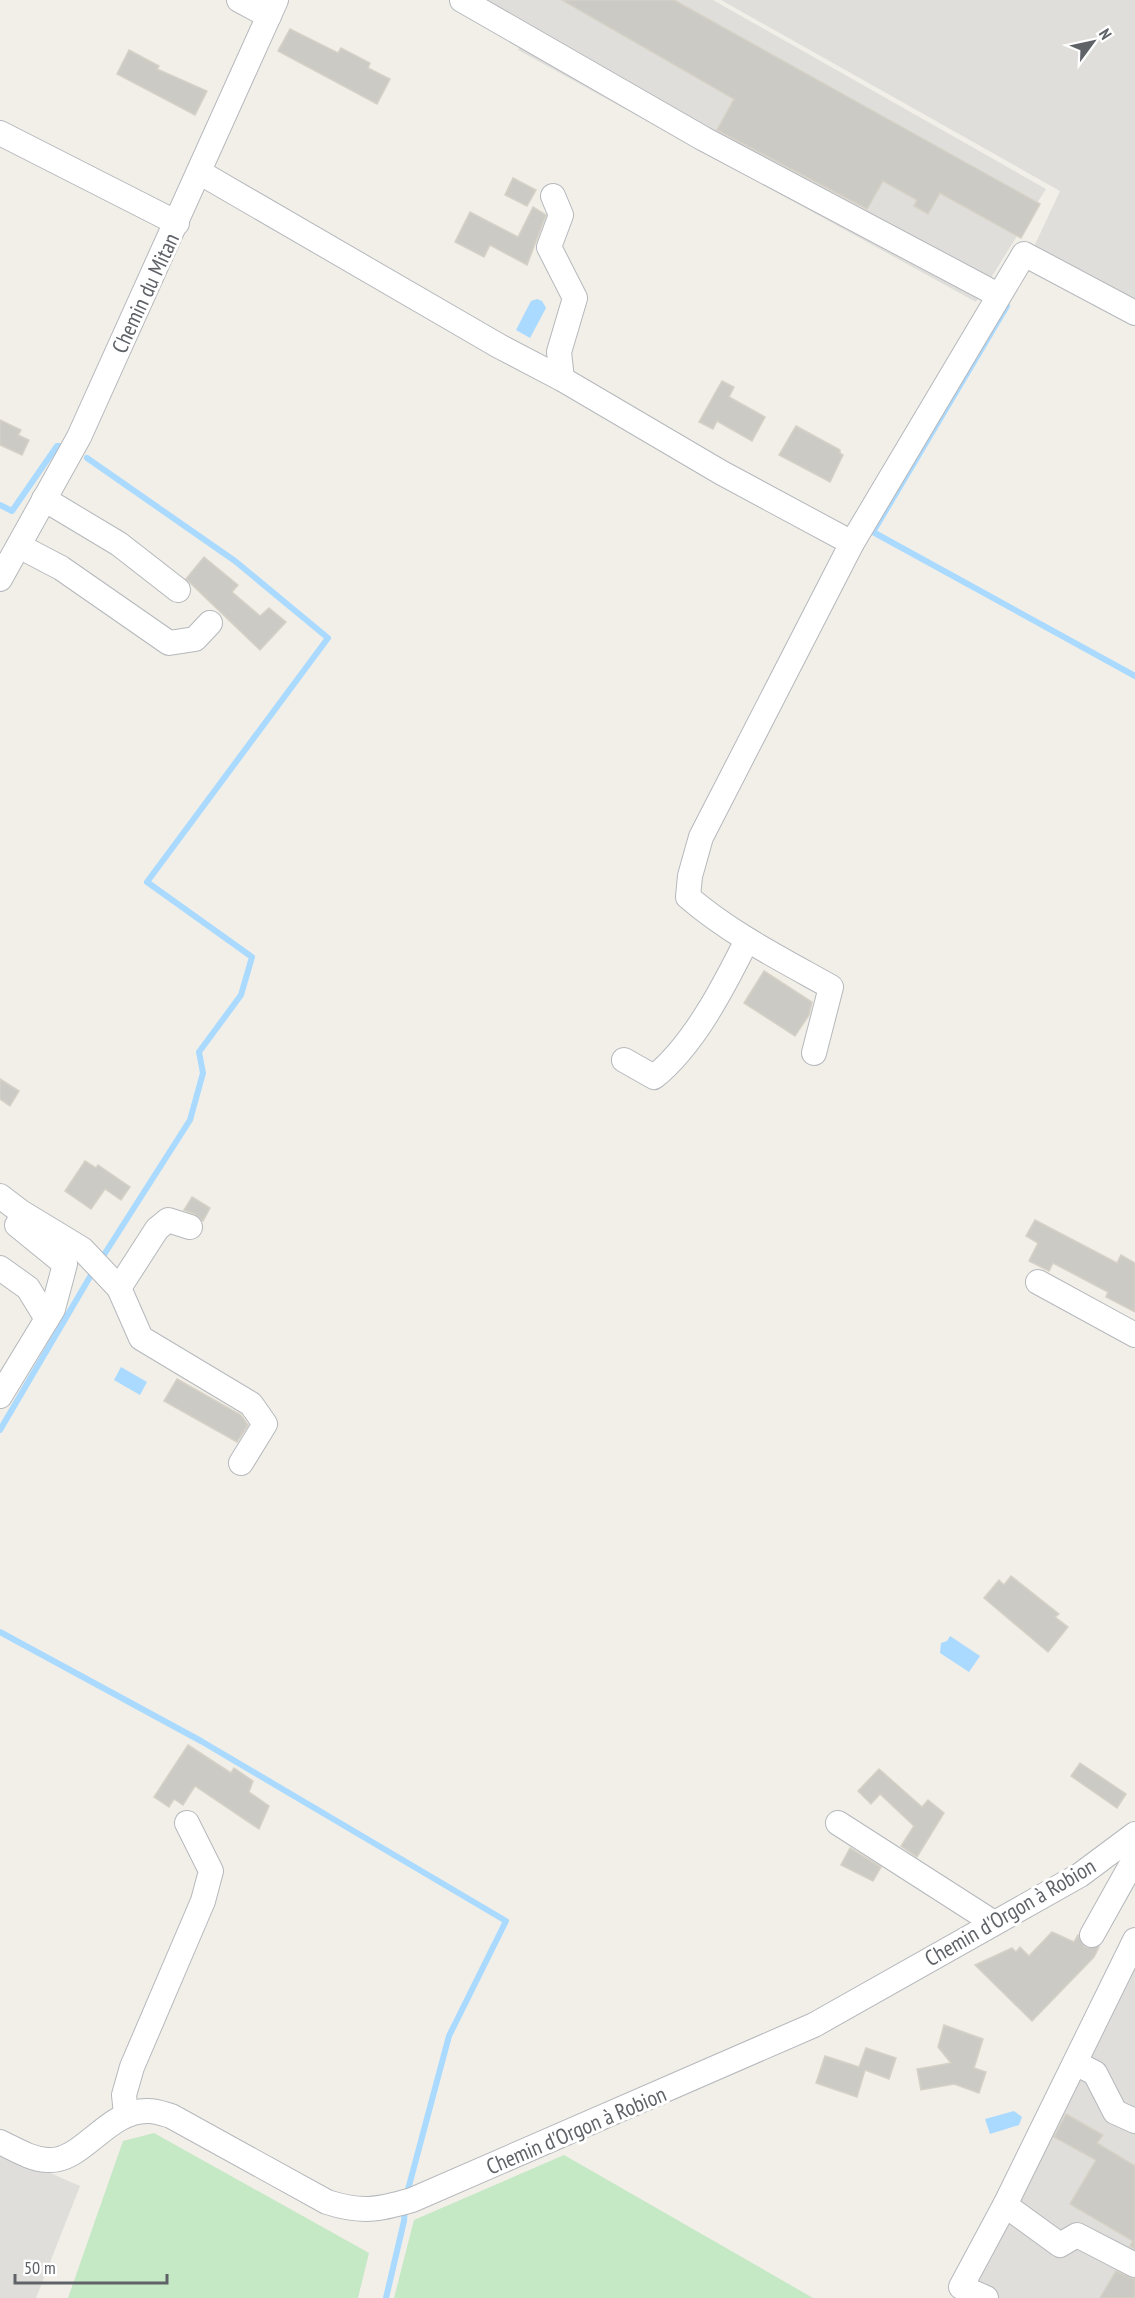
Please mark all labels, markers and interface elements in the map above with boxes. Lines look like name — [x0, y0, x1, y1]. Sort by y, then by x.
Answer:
north arrow — [1063, 12, 1123, 72]
text: N — [1095, 25, 1116, 43]
street label: Chemin du Mitan — [105, 228, 185, 358]
street label: Chemin d'Orgon à Robion — [920, 1852, 1100, 1972]
street label: Chemin d'Orgon à Robion — [482, 2079, 670, 2181]
scale bar — [15, 2247, 166, 2285]
text: 50 m — [24, 2256, 56, 2279]

